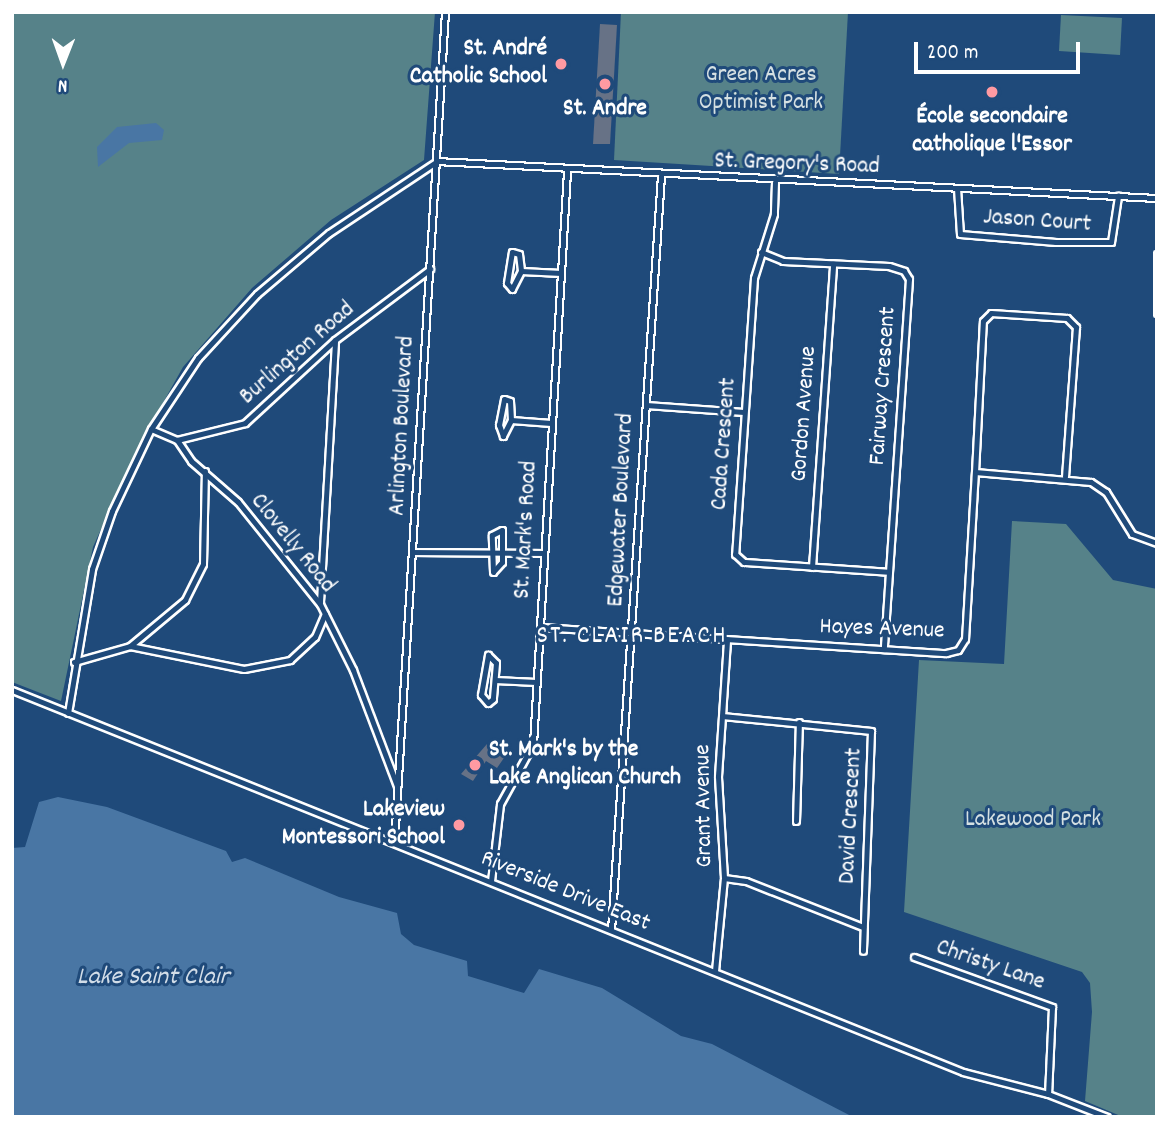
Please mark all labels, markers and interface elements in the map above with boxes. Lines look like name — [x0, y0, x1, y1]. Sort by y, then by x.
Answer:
north arrow — [28, 28, 98, 98]
scale bar — [917, 28, 1083, 72]
place label: St. André Catholic School — [410, 36, 547, 92]
text: 200 m — [927, 39, 978, 69]
marker: St. André Catholic School — [553, 56, 569, 72]
park label: Green Acres Optimist Park — [699, 62, 823, 118]
text: N — [58, 71, 68, 98]
marker: St. Andre — [597, 76, 613, 92]
marker: École secondaire catholique l'Essor — [984, 84, 1000, 100]
place label: St. Andre — [563, 96, 647, 124]
place label: École secondaire catholique l'Essor — [912, 104, 1072, 160]
street label: St. Gregory's Road — [714, 148, 880, 182]
street label: Jason Court — [982, 204, 1092, 240]
street label: Burlington Road — [234, 296, 362, 412]
street label: Fairway Crescent — [864, 306, 904, 466]
street label: Arlington Boulevard — [384, 335, 422, 517]
street label: Gordon Avenue — [786, 345, 824, 483]
street label: Cada Crescent — [706, 377, 744, 511]
street label: Edgewater Boulevard — [603, 412, 641, 608]
street label: St. Mark's Road — [509, 460, 545, 600]
street label: Clovelly Road — [243, 488, 341, 600]
street label: Hayes Avenue — [819, 613, 945, 647]
district label: ST. CLAIR BEACH — [538, 621, 726, 653]
place label: St. Mark's by the Lake Anglican Church — [489, 737, 681, 793]
street label: Grant Avenue — [690, 744, 720, 868]
street label: David Crescent — [834, 747, 870, 885]
marker: St. Mark's by the Lake Anglican Church — [467, 757, 483, 773]
place label: Lakeview Montessori School — [282, 797, 445, 853]
park label: Lakewood Park — [965, 807, 1101, 835]
marker: Lakeview Montessori School — [451, 817, 467, 833]
street label: Riverside Drive East — [476, 845, 654, 939]
street label: Christy Lane — [932, 934, 1048, 998]
water label: Lake Saint Clair — [77, 962, 229, 994]

